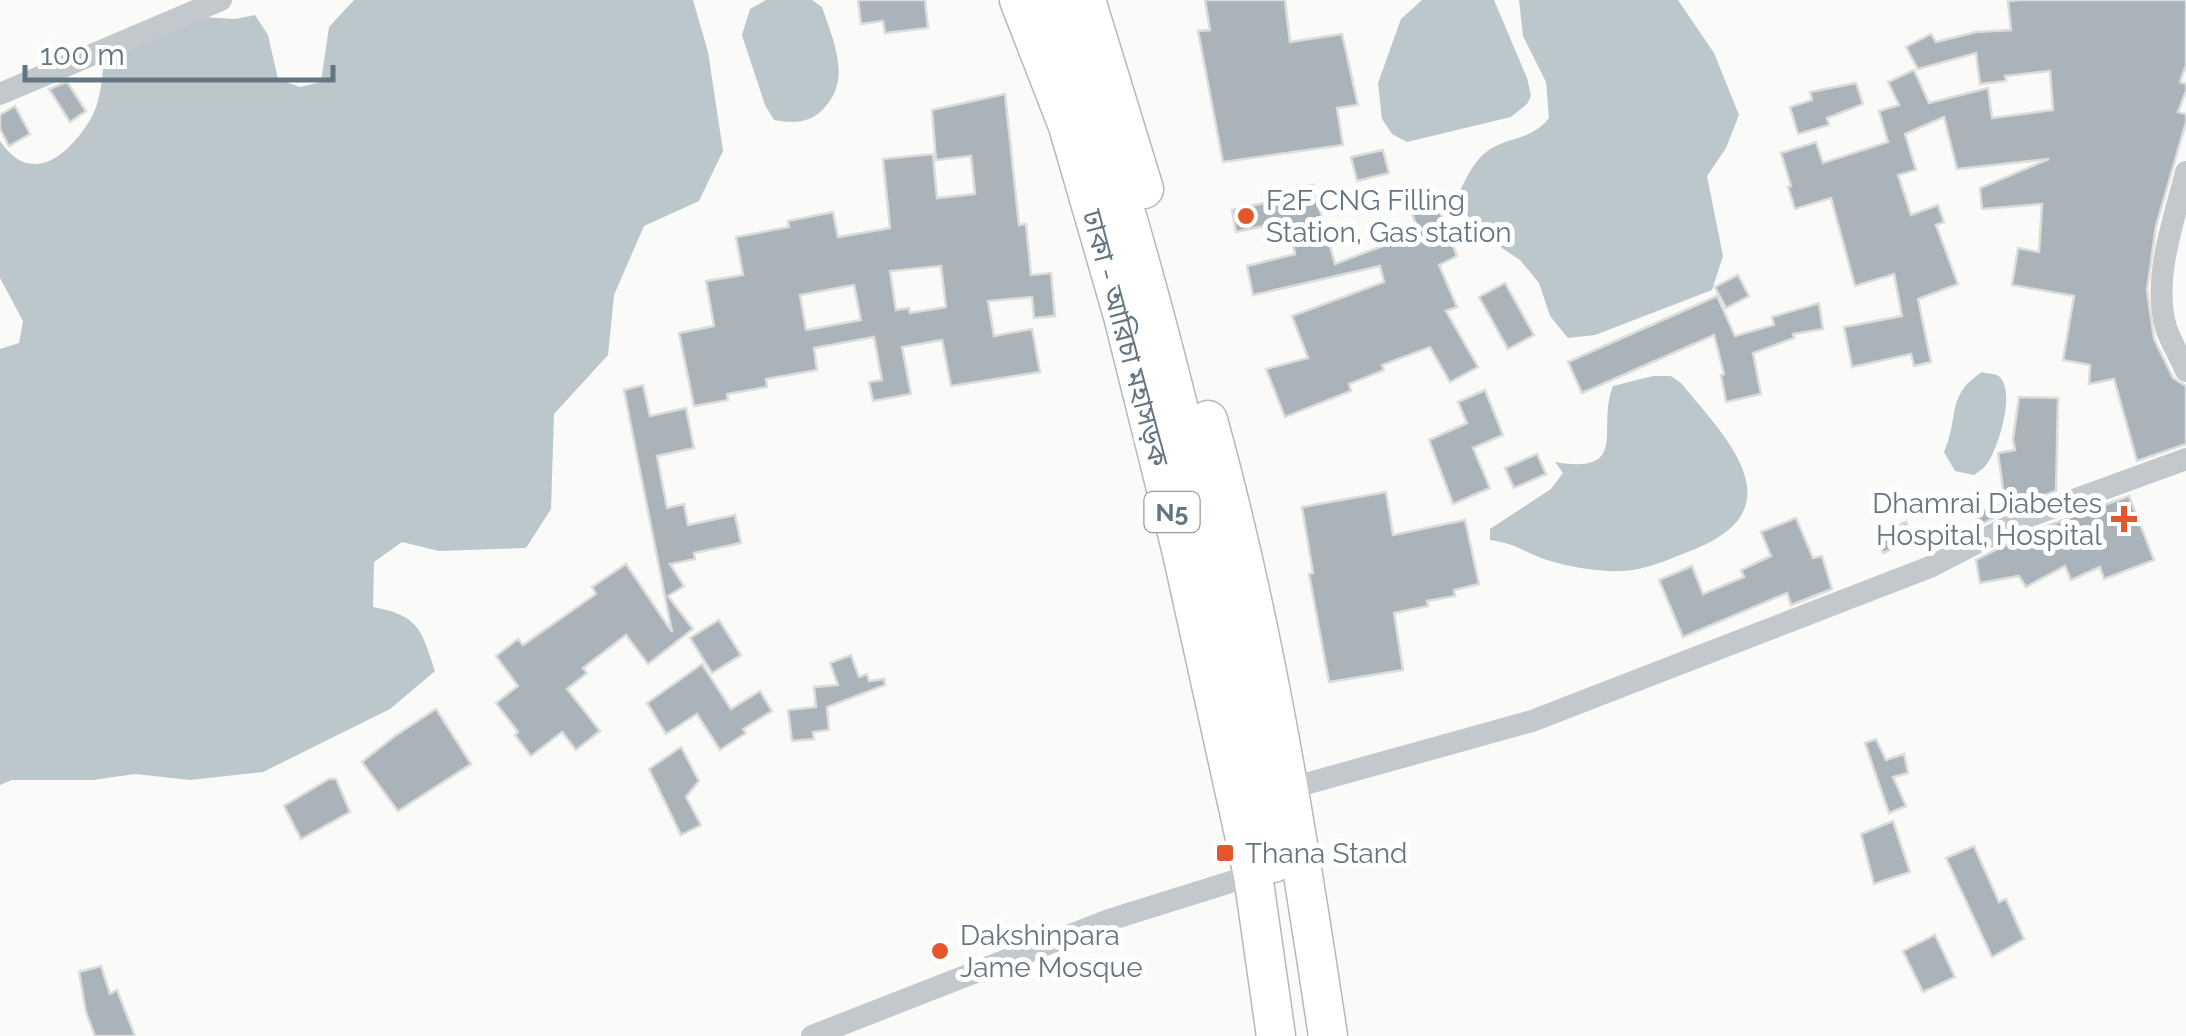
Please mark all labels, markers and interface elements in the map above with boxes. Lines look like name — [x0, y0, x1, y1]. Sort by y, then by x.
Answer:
scale bar — [25, 20, 332, 82]
text: 100 m — [40, 37, 125, 72]
place label: F2F CNG Filling Station, Gas station — [1266, 184, 1512, 249]
street label: ঢাকা - আরিচা মহাসড়ক — [1075, 205, 1176, 471]
marker: F2F CNG Filling Station, Gas station — [1235, 205, 1257, 227]
place label: Dhamrai Diabetes Hospital, Hospital — [1872, 487, 2102, 552]
road number: N5 — [1144, 492, 1200, 532]
marker: Dhamrai Diabetes Hospital, Hospital — [2111, 506, 2137, 532]
place label: Thana Stand — [1245, 837, 1408, 870]
marker: Thana Stand — [1214, 842, 1236, 864]
place label: Dakshinpara Jame Mosque — [960, 919, 1143, 984]
marker: Dakshinpara Jame Mosque — [929, 940, 951, 962]

